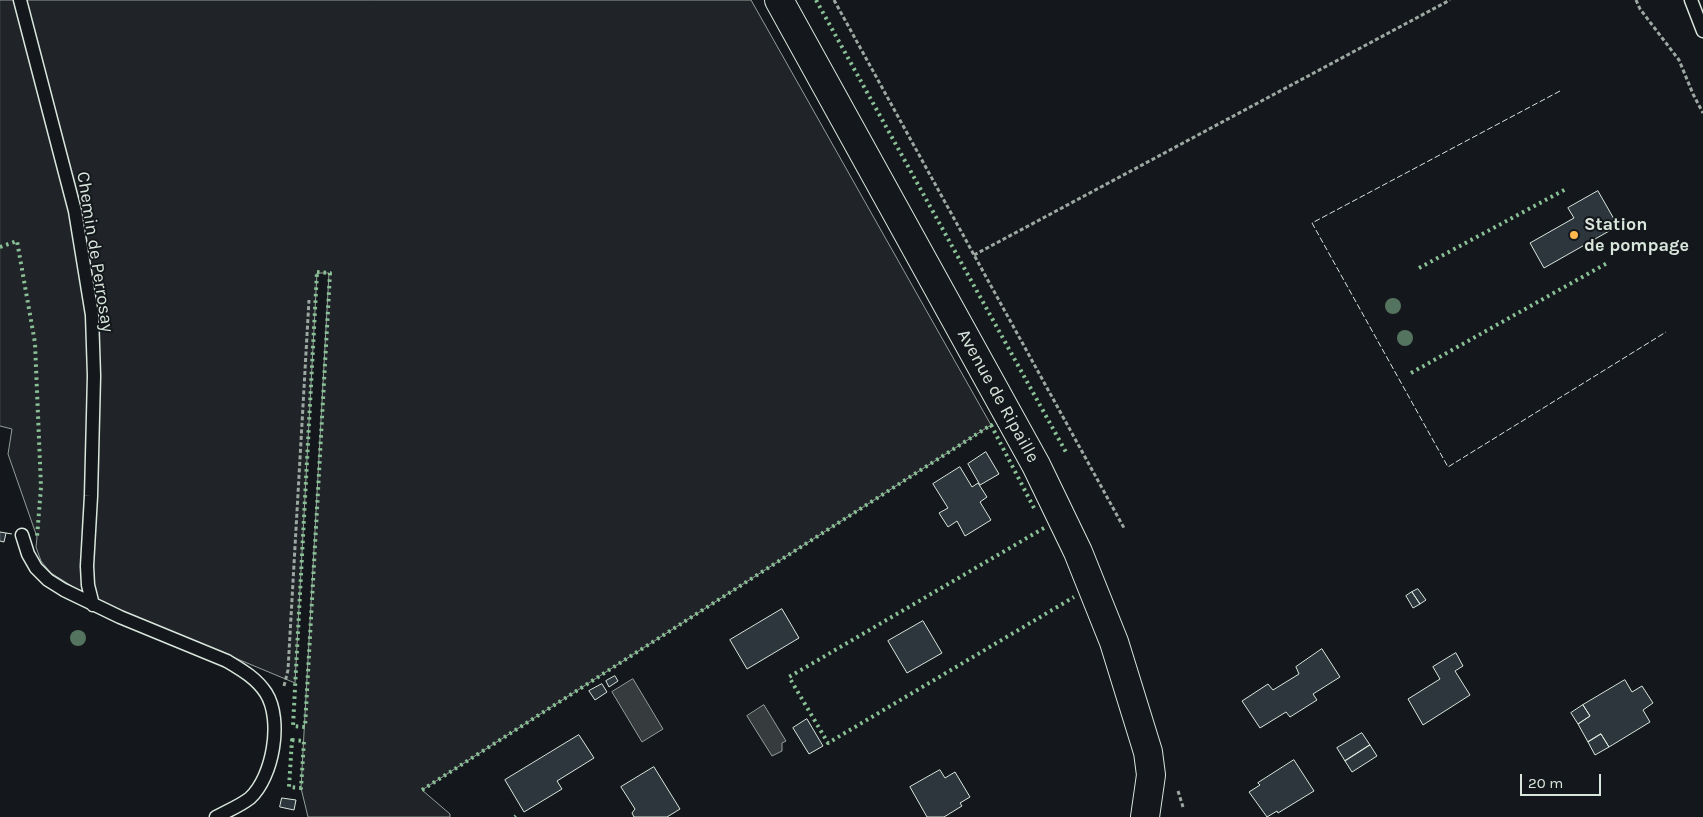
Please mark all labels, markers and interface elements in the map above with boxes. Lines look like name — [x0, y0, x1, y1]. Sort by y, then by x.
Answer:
street label: Chemin de Perrosay — [72, 170, 118, 334]
place label: Station de pompage — [1584, 214, 1689, 256]
marker: Station de pompage — [1568, 229, 1580, 241]
street label: Avenue de Ripaille — [952, 326, 1044, 466]
scale bar — [1523, 764, 1604, 796]
text: 20 m — [1528, 774, 1563, 792]

